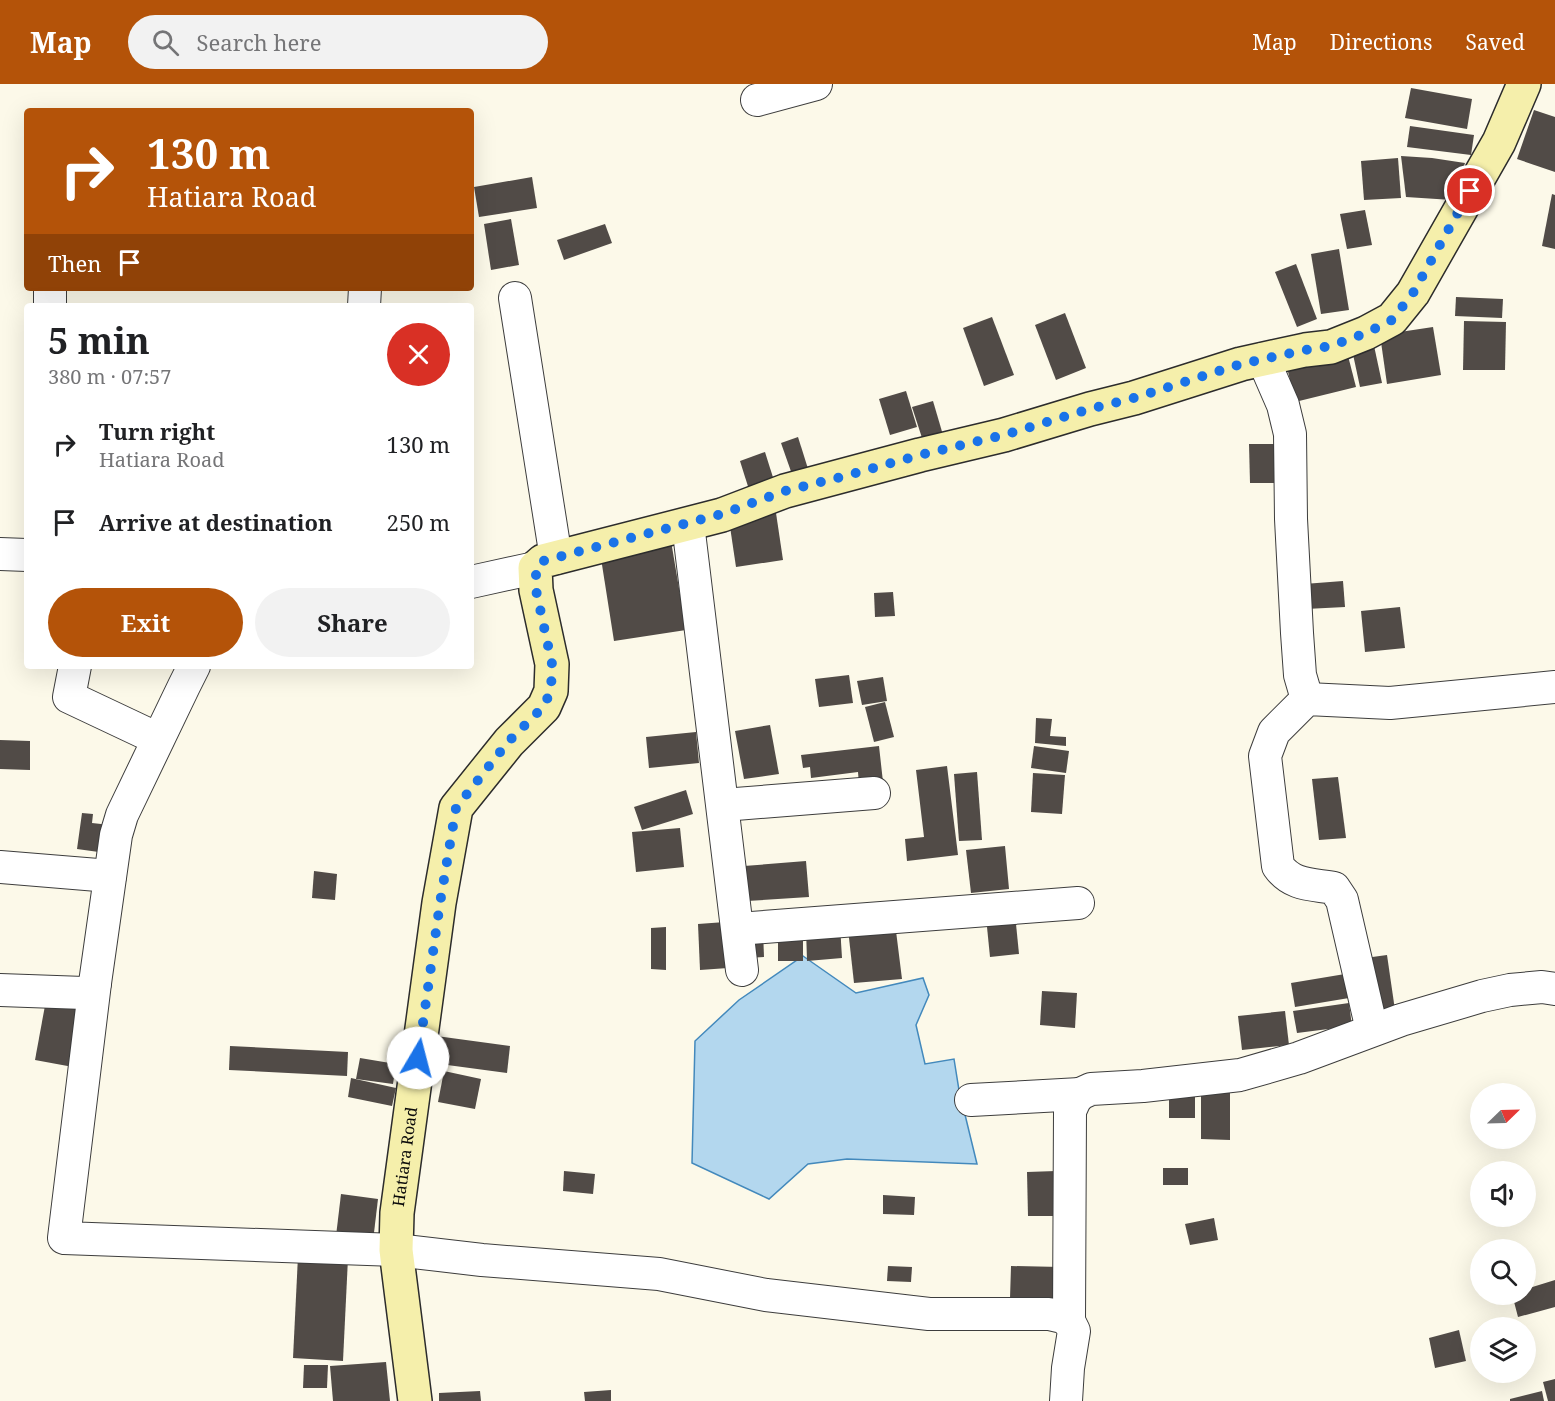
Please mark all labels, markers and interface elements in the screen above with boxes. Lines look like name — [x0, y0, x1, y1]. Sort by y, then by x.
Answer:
search box — [128, 15, 548, 69]
text: Map — [30, 23, 92, 61]
icon: search — [149, 26, 182, 59]
text: Search here — [197, 27, 321, 57]
text: Map — [1252, 28, 1297, 56]
text: Directions — [1330, 28, 1432, 56]
text: Saved — [1465, 28, 1525, 56]
text: 130 m — [147, 124, 271, 181]
icon: right — [48, 132, 126, 210]
pin — [1444, 165, 1495, 216]
icon: arrive — [1453, 174, 1486, 207]
text: Hatiara Road — [147, 178, 316, 215]
icon: arrive — [113, 246, 146, 279]
text: Then — [48, 248, 101, 278]
text: 5 min — [48, 316, 150, 365]
button: close — [387, 323, 450, 386]
text: 380 m · 07:57 — [48, 363, 171, 390]
text: Turn right — [99, 416, 215, 446]
icon: right — [48, 428, 81, 461]
text: 130 m — [387, 429, 450, 459]
text: Hatiara Road — [99, 446, 225, 473]
icon: arrive — [48, 506, 81, 539]
text: Arrive at destination — [99, 507, 333, 537]
text: 250 m — [387, 507, 450, 537]
button: Exit — [48, 588, 243, 657]
button: Share — [255, 588, 450, 657]
position arrow — [386, 1026, 450, 1090]
north arrow — [1470, 1083, 1536, 1149]
map controls — [1470, 1083, 1536, 1383]
street label: Hatiara Road — [387, 1105, 422, 1208]
button: sound — [1470, 1161, 1536, 1227]
button: search — [1470, 1239, 1536, 1305]
button: layers — [1470, 1317, 1536, 1383]

